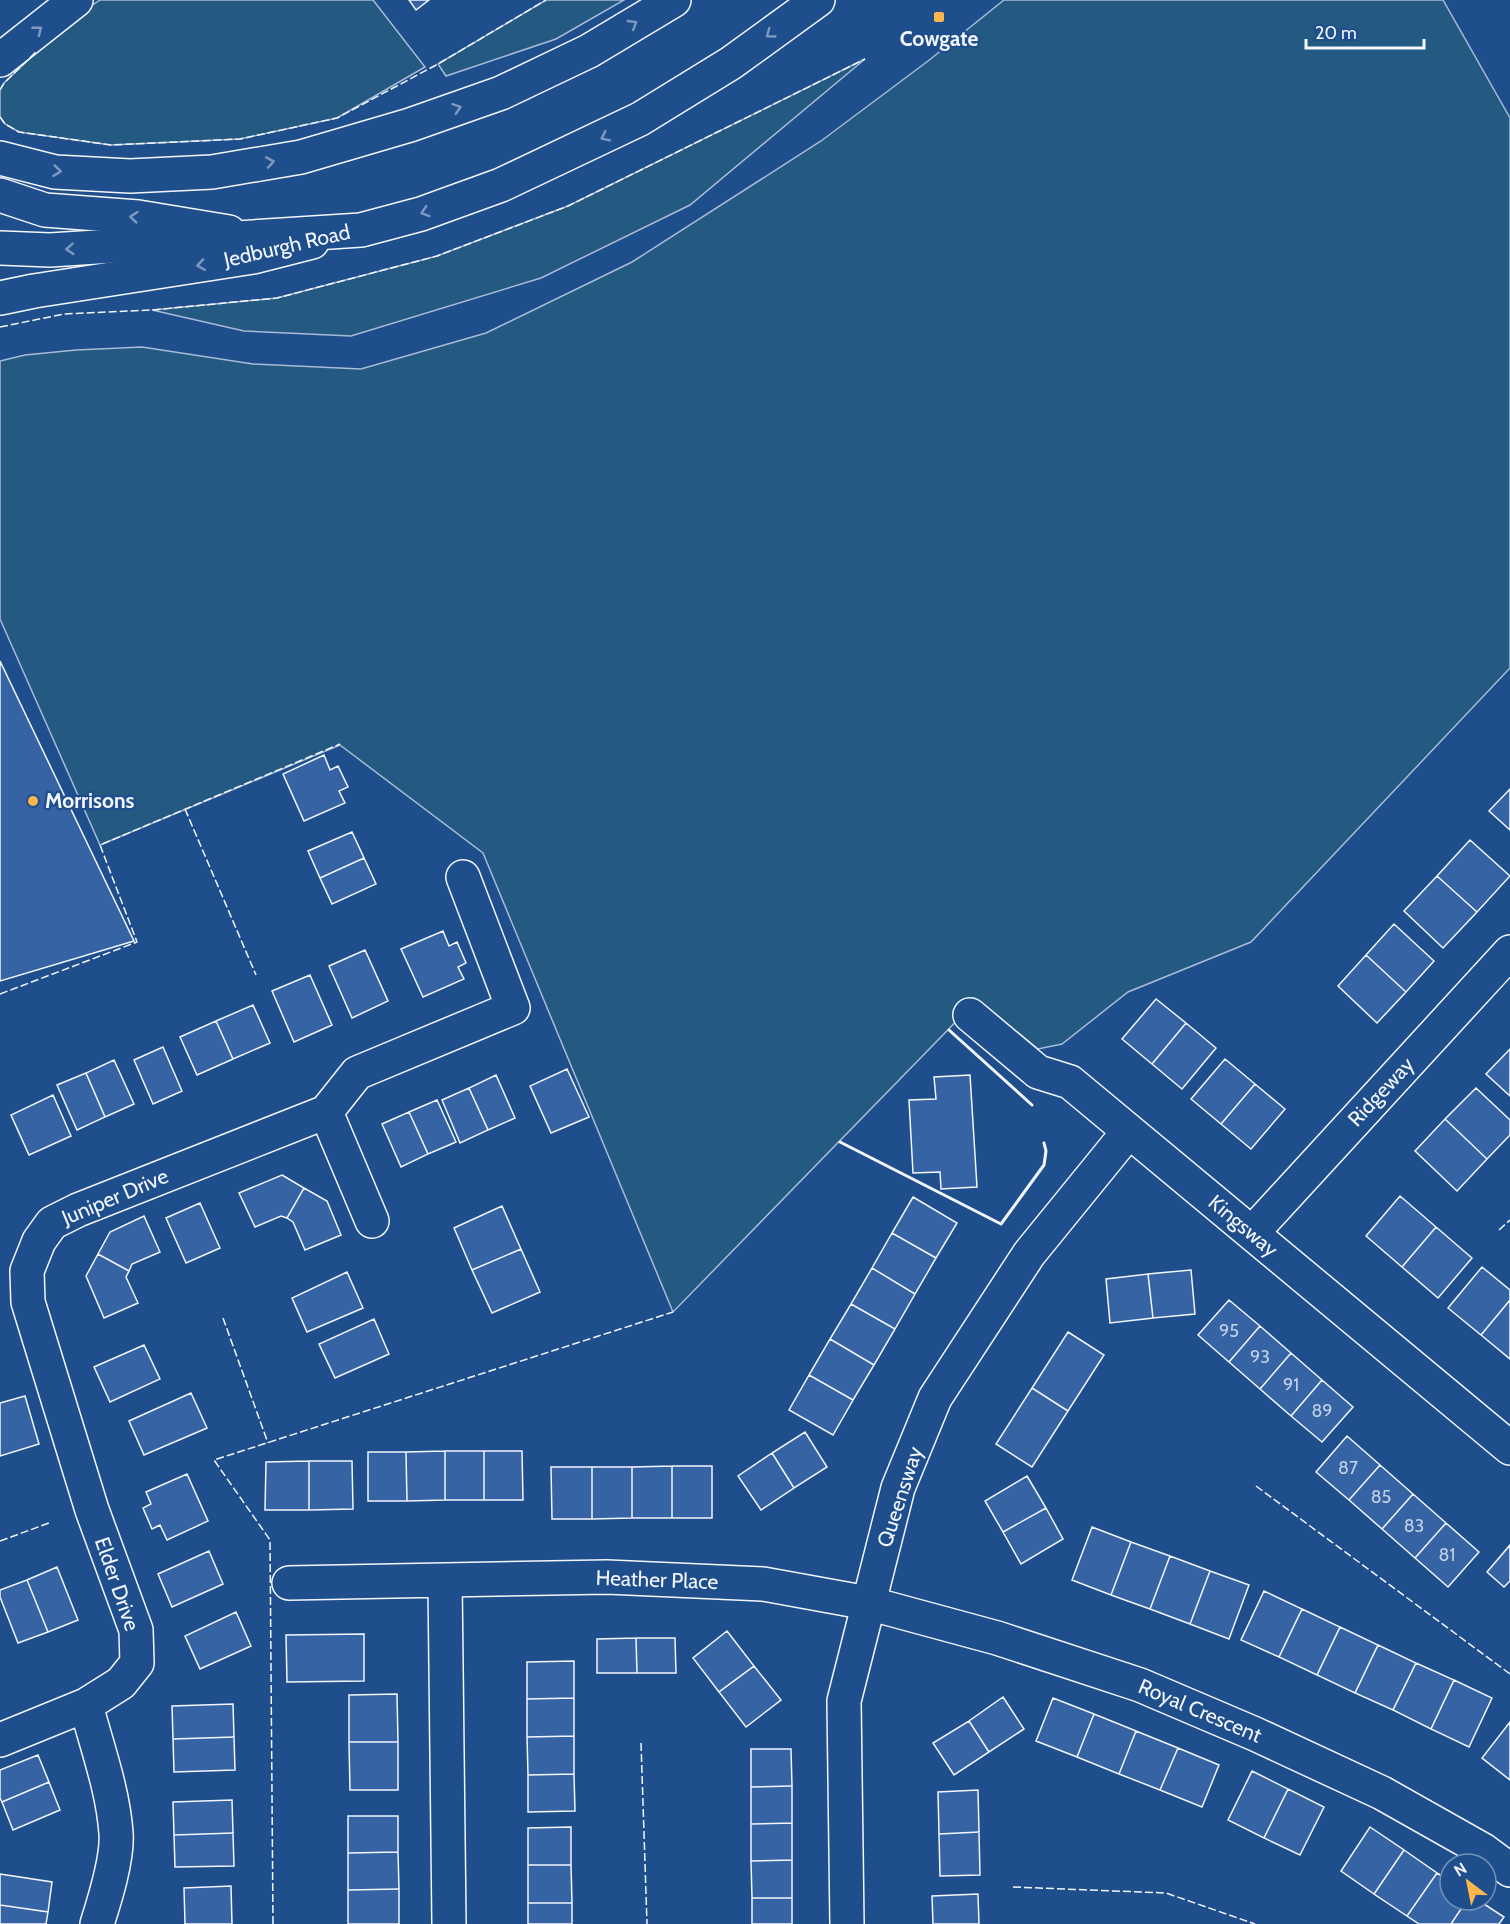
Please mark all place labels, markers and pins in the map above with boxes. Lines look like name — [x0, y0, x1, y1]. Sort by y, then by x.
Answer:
marker: Cowgate — [932, 10, 946, 24]
place label: Cowgate — [900, 26, 978, 51]
place label: Morrisons — [45, 788, 135, 813]
marker: Morrisons — [26, 794, 40, 808]

